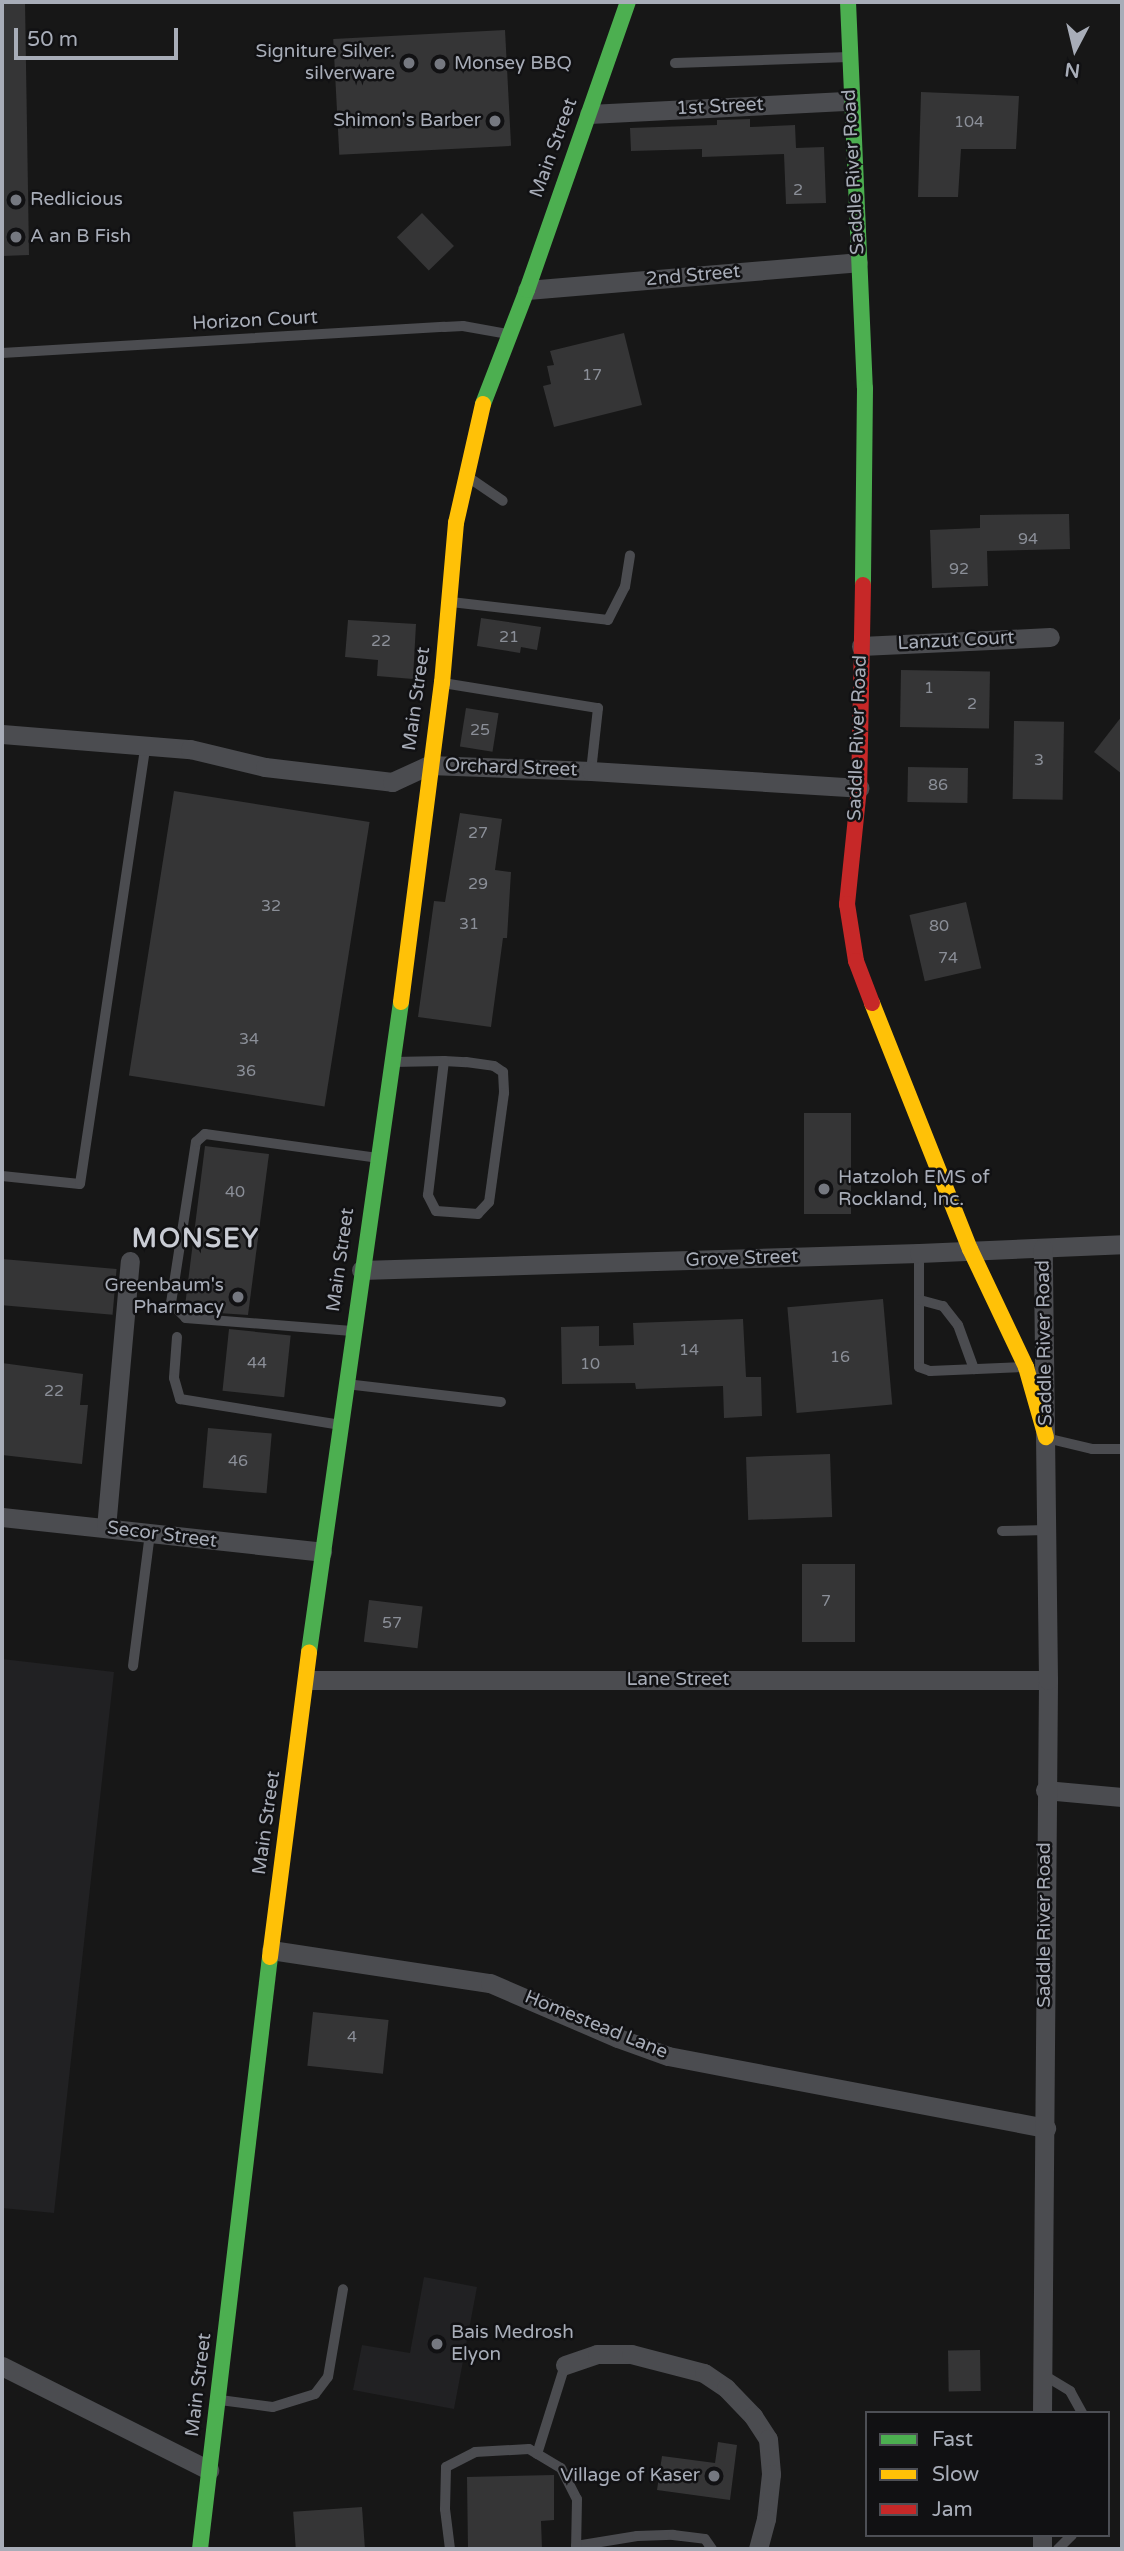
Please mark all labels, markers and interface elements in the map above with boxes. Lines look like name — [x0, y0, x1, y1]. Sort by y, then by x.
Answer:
scale bar — [18, 14, 182, 58]
north arrow — [1040, 14, 1110, 84]
text: 50 m — [27, 27, 78, 52]
place label: Signiture Silver. silverware — [256, 41, 395, 85]
place label: Monsey BBQ — [454, 53, 572, 75]
marker: Signiture Silver. silverware — [401, 55, 417, 71]
marker: Monsey BBQ — [432, 56, 448, 72]
text: N — [1064, 58, 1081, 82]
street label: Saddle River Road — [838, 89, 870, 255]
street label: 1st Street — [676, 93, 764, 121]
street label: Main Street — [525, 95, 583, 201]
place label: Shimon's Barber — [333, 110, 481, 132]
house number: 104 — [954, 112, 984, 132]
marker: Shimon's Barber — [487, 113, 503, 129]
house number: 2 — [793, 180, 803, 200]
place label: Redlicious — [30, 189, 123, 211]
marker: Redlicious — [8, 192, 24, 208]
place label: A an B Fish — [30, 226, 131, 248]
marker: A an B Fish — [8, 229, 24, 245]
street label: 2nd Street — [645, 261, 741, 291]
street label: Horizon Court — [192, 306, 318, 336]
house number: 17 — [582, 365, 602, 385]
house number: 94 — [1018, 529, 1038, 549]
house number: 92 — [949, 559, 969, 579]
house number: 21 — [499, 627, 519, 647]
street label: Lanzut Court — [897, 627, 1015, 655]
house number: 22 — [371, 631, 391, 651]
street label: Main Street — [398, 646, 436, 752]
street label: Saddle River Road — [844, 655, 872, 821]
house number: 1 — [924, 678, 934, 698]
house number: 2 — [967, 694, 977, 714]
house number: 25 — [470, 720, 490, 740]
house number: 3 — [1034, 750, 1044, 770]
street label: Orchard Street — [444, 754, 578, 782]
house number: 86 — [928, 775, 948, 795]
house number: 27 — [468, 823, 488, 843]
house number: 29 — [468, 874, 488, 894]
house number: 32 — [261, 896, 281, 916]
house number: 31 — [459, 914, 479, 934]
house number: 80 — [929, 916, 949, 936]
house number: 74 — [938, 948, 958, 968]
house number: 34 — [239, 1029, 259, 1049]
house number: 36 — [236, 1061, 256, 1081]
place label: Hatzoloh EMS of Rockland, Inc. — [838, 1167, 990, 1211]
marker: Hatzoloh EMS of Rockland, Inc. — [816, 1181, 832, 1197]
house number: 40 — [225, 1182, 245, 1202]
street label: Main Street — [322, 1207, 360, 1313]
district label: MONSEY — [133, 1223, 259, 1255]
street label: Grove Street — [685, 1246, 799, 1272]
street label: Saddle River Road — [1032, 1260, 1058, 1426]
place label: Greenbaum's Pharmacy — [105, 1275, 224, 1319]
marker: Greenbaum's Pharmacy — [230, 1289, 246, 1305]
house number: 14 — [679, 1340, 699, 1360]
house number: 16 — [830, 1347, 850, 1367]
house number: 44 — [247, 1353, 267, 1373]
house number: 10 — [580, 1354, 600, 1374]
house number: 22 — [44, 1381, 64, 1401]
house number: 46 — [228, 1451, 248, 1471]
street label: Secor Street — [106, 1517, 218, 1553]
house number: 7 — [821, 1591, 831, 1611]
house number: 57 — [382, 1613, 402, 1633]
street label: Lane Street — [626, 1669, 730, 1691]
street label: Main Street — [248, 1770, 286, 1876]
street label: Saddle River Road — [1034, 1842, 1056, 2008]
street label: Homestead Lane — [521, 1986, 671, 2064]
house number: 4 — [347, 2027, 357, 2047]
place label: Bais Medrosh Elyon — [451, 2322, 574, 2366]
street label: Main Street — [181, 2332, 217, 2438]
marker: Bais Medrosh Elyon — [429, 2336, 445, 2352]
legend — [865, 2411, 1110, 2537]
text: Fast — [932, 2427, 973, 2452]
text: Slow — [932, 2462, 979, 2487]
place label: Village of Kaser — [560, 2465, 700, 2487]
marker: Village of Kaser — [706, 2468, 722, 2484]
text: Jam — [932, 2497, 973, 2522]

